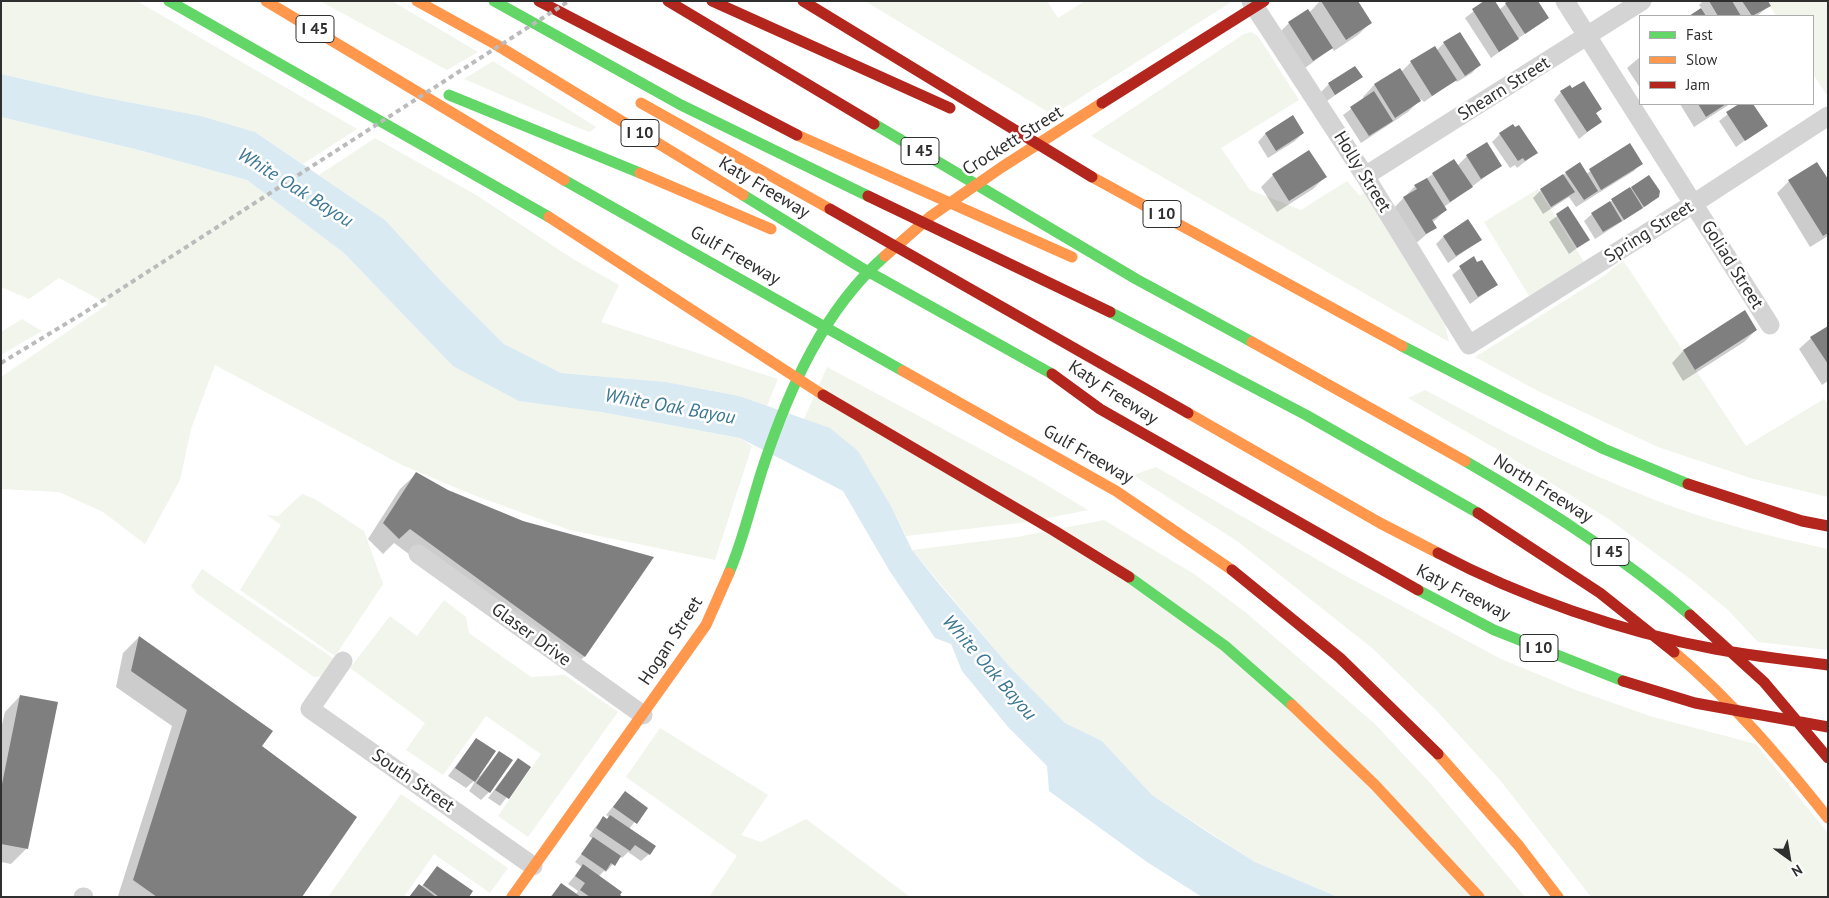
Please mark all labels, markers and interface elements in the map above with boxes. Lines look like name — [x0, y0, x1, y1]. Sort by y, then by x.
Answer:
road number: I 45 — [296, 15, 334, 42]
legend — [1639, 15, 1814, 105]
text: Fast — [1686, 25, 1713, 44]
text: Slow — [1686, 50, 1717, 69]
street label: Shearn Street — [1454, 52, 1554, 126]
text: Jam — [1686, 75, 1710, 94]
street label: Crockett Street — [959, 102, 1067, 180]
road number: I 10 — [621, 120, 659, 146]
street label: Holly Street — [1329, 128, 1395, 216]
road number: I 45 — [901, 138, 939, 164]
water label: White Oak Bayou — [233, 143, 357, 233]
street label: Katy Freeway — [714, 152, 814, 224]
street label: Spring Street — [1601, 196, 1697, 268]
road number: I 10 — [1143, 200, 1181, 228]
street label: Goliad Street — [1696, 217, 1768, 313]
street label: Gulf Freeway — [686, 222, 784, 290]
street label: Katy Freeway — [1064, 356, 1162, 430]
water label: White Oak Bayou — [603, 384, 737, 430]
street label: Gulf Freeway — [1039, 421, 1137, 489]
street label: North Freeway — [1489, 450, 1597, 528]
road number: I 45 — [1591, 538, 1629, 566]
street label: Katy Freeway — [1412, 560, 1514, 626]
street label: Hogan Street — [634, 593, 708, 689]
street label: Glaser Drive — [487, 599, 575, 671]
water label: White Oak Bayou — [937, 611, 1041, 725]
road number: I 10 — [1520, 634, 1558, 661]
street label: South Street — [368, 745, 458, 817]
north arrow — [1764, 833, 1814, 883]
text: N — [1788, 861, 1806, 881]

